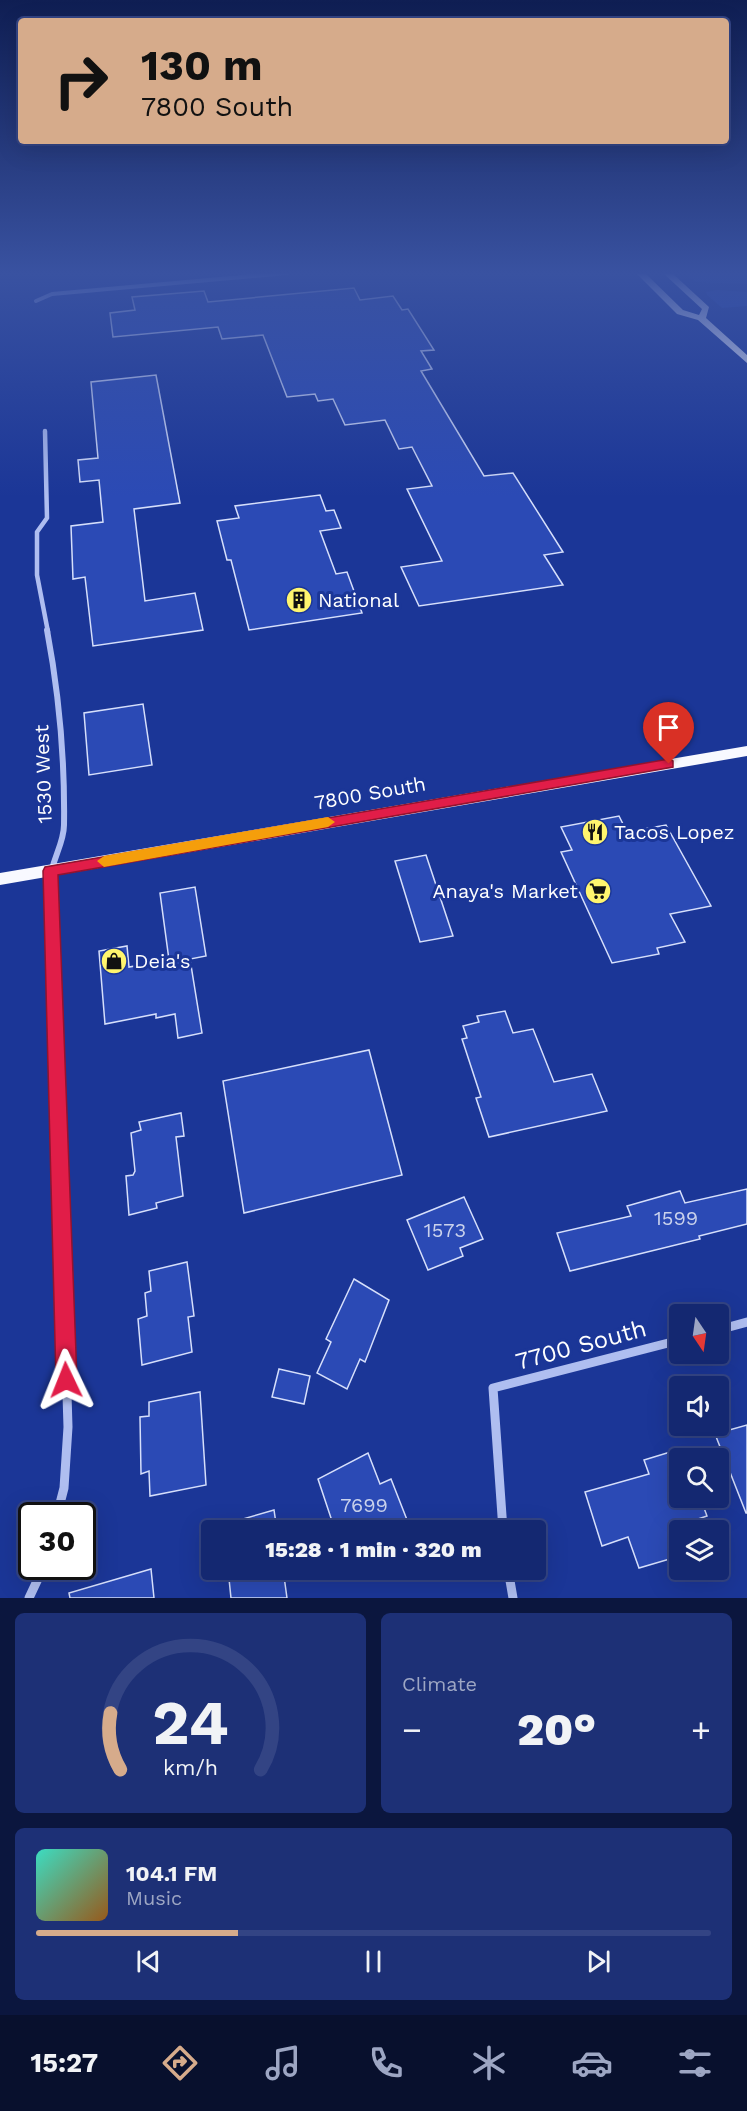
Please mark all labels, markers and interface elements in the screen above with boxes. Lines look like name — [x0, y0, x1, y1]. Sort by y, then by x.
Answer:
text: 130 m — [141, 41, 263, 90]
icon: right — [42, 42, 120, 120]
text: 7800 South — [141, 91, 293, 123]
building icon: National — [284, 585, 314, 615]
place label: National — [318, 588, 399, 612]
pin — [643, 702, 694, 764]
icon: arrive — [652, 711, 685, 744]
street label: 1530 West — [29, 724, 57, 824]
street label: 7800 South — [312, 771, 428, 815]
restaurant icon: Tacos Lopez — [580, 817, 610, 847]
place label: Tacos Lopez — [614, 820, 734, 844]
supermarket icon: Anaya's Market — [583, 876, 613, 906]
place label: Anaya's Market — [432, 879, 579, 903]
shop icon: Deia's — [99, 946, 129, 976]
place label: Deia's — [134, 949, 191, 973]
house number: 1599 — [654, 1206, 698, 1230]
house number: 1573 — [424, 1218, 466, 1242]
north arrow — [669, 1304, 729, 1364]
map controls — [669, 1304, 729, 1580]
street label: 7700 South — [513, 1314, 649, 1376]
position arrow — [34, 1348, 98, 1412]
button: sound — [669, 1376, 729, 1436]
button: search — [669, 1448, 729, 1508]
house number: 7699 — [340, 1493, 388, 1517]
speed limit sign: 30 — [18, 1502, 96, 1580]
button: layers — [669, 1520, 729, 1580]
text: 15:28 · 1 min · 320 m — [265, 1537, 482, 1562]
text: Climate — [402, 1672, 477, 1696]
text: 24 — [152, 1686, 229, 1759]
text: 20° — [517, 1703, 596, 1756]
text: − — [402, 1710, 422, 1749]
text: + — [691, 1710, 711, 1749]
text: km/h — [163, 1755, 218, 1780]
text: 104.1 FM — [126, 1861, 217, 1886]
text: Music — [126, 1886, 182, 1910]
icon: previous — [132, 1945, 165, 1978]
icon: pause — [357, 1945, 390, 1978]
icon: next — [582, 1945, 615, 1978]
icon: directions — [159, 2042, 201, 2084]
icon: music — [262, 2042, 304, 2084]
icon: phone — [365, 2042, 407, 2084]
icon: climate — [468, 2042, 510, 2084]
icon: car — [571, 2042, 613, 2084]
icon: filters — [674, 2042, 716, 2084]
text: 15:27 — [31, 2047, 98, 2079]

